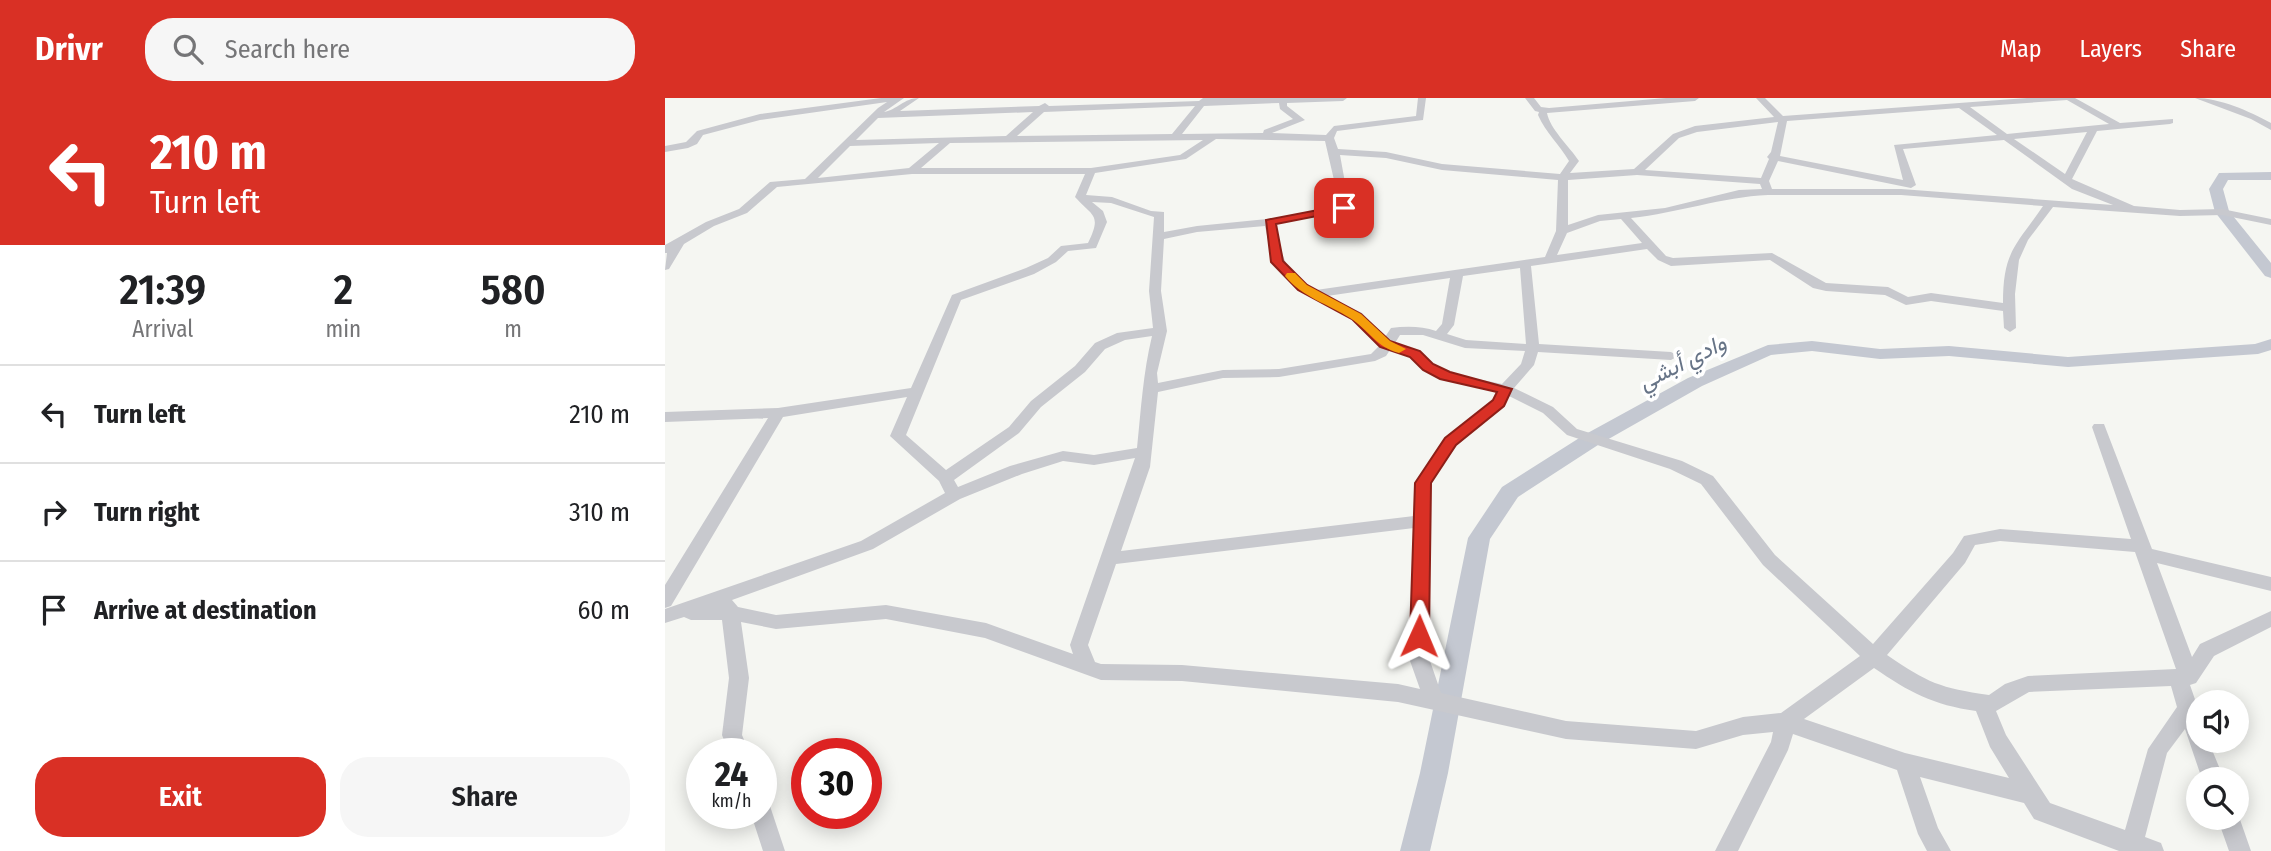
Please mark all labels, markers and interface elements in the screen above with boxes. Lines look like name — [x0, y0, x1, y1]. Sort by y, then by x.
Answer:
search box — [145, 18, 635, 81]
text: Drivr — [35, 29, 103, 69]
icon: search — [169, 30, 207, 68]
text: Search here — [225, 34, 350, 65]
text: Map — [2000, 35, 2042, 63]
text: Layers — [2080, 35, 2142, 63]
text: Share — [2180, 35, 2236, 63]
text: 210 m — [150, 123, 267, 182]
icon: left — [35, 126, 126, 217]
pin — [1314, 178, 1374, 238]
text: Turn left — [150, 183, 260, 221]
icon: arrive — [1325, 189, 1363, 227]
text: 21:39 — [119, 265, 206, 315]
text: 2 — [334, 265, 353, 315]
text: 580 — [481, 265, 546, 315]
text: Arrival — [132, 315, 193, 343]
text: min — [326, 315, 361, 343]
text: m — [504, 315, 522, 343]
water label: وادي أبشي — [1634, 328, 1733, 400]
icon: left — [35, 395, 73, 433]
text: Turn left — [94, 399, 186, 430]
text: 210 m — [569, 399, 630, 430]
icon: right — [35, 493, 73, 531]
text: Turn right — [94, 497, 200, 528]
text: 310 m — [569, 497, 630, 528]
icon: arrive — [35, 591, 73, 629]
text: Arrive at destination — [94, 595, 317, 626]
text: 60 m — [577, 595, 630, 626]
position arrow — [1382, 599, 1456, 673]
map controls — [2186, 690, 2249, 830]
button: sound — [2186, 690, 2249, 753]
speed limit sign: 30 — [791, 738, 882, 829]
text: 24 — [715, 753, 748, 795]
button: Exit — [35, 757, 326, 837]
button: Share — [340, 757, 630, 837]
button: search — [2186, 767, 2249, 830]
text: km/h — [711, 790, 752, 812]

